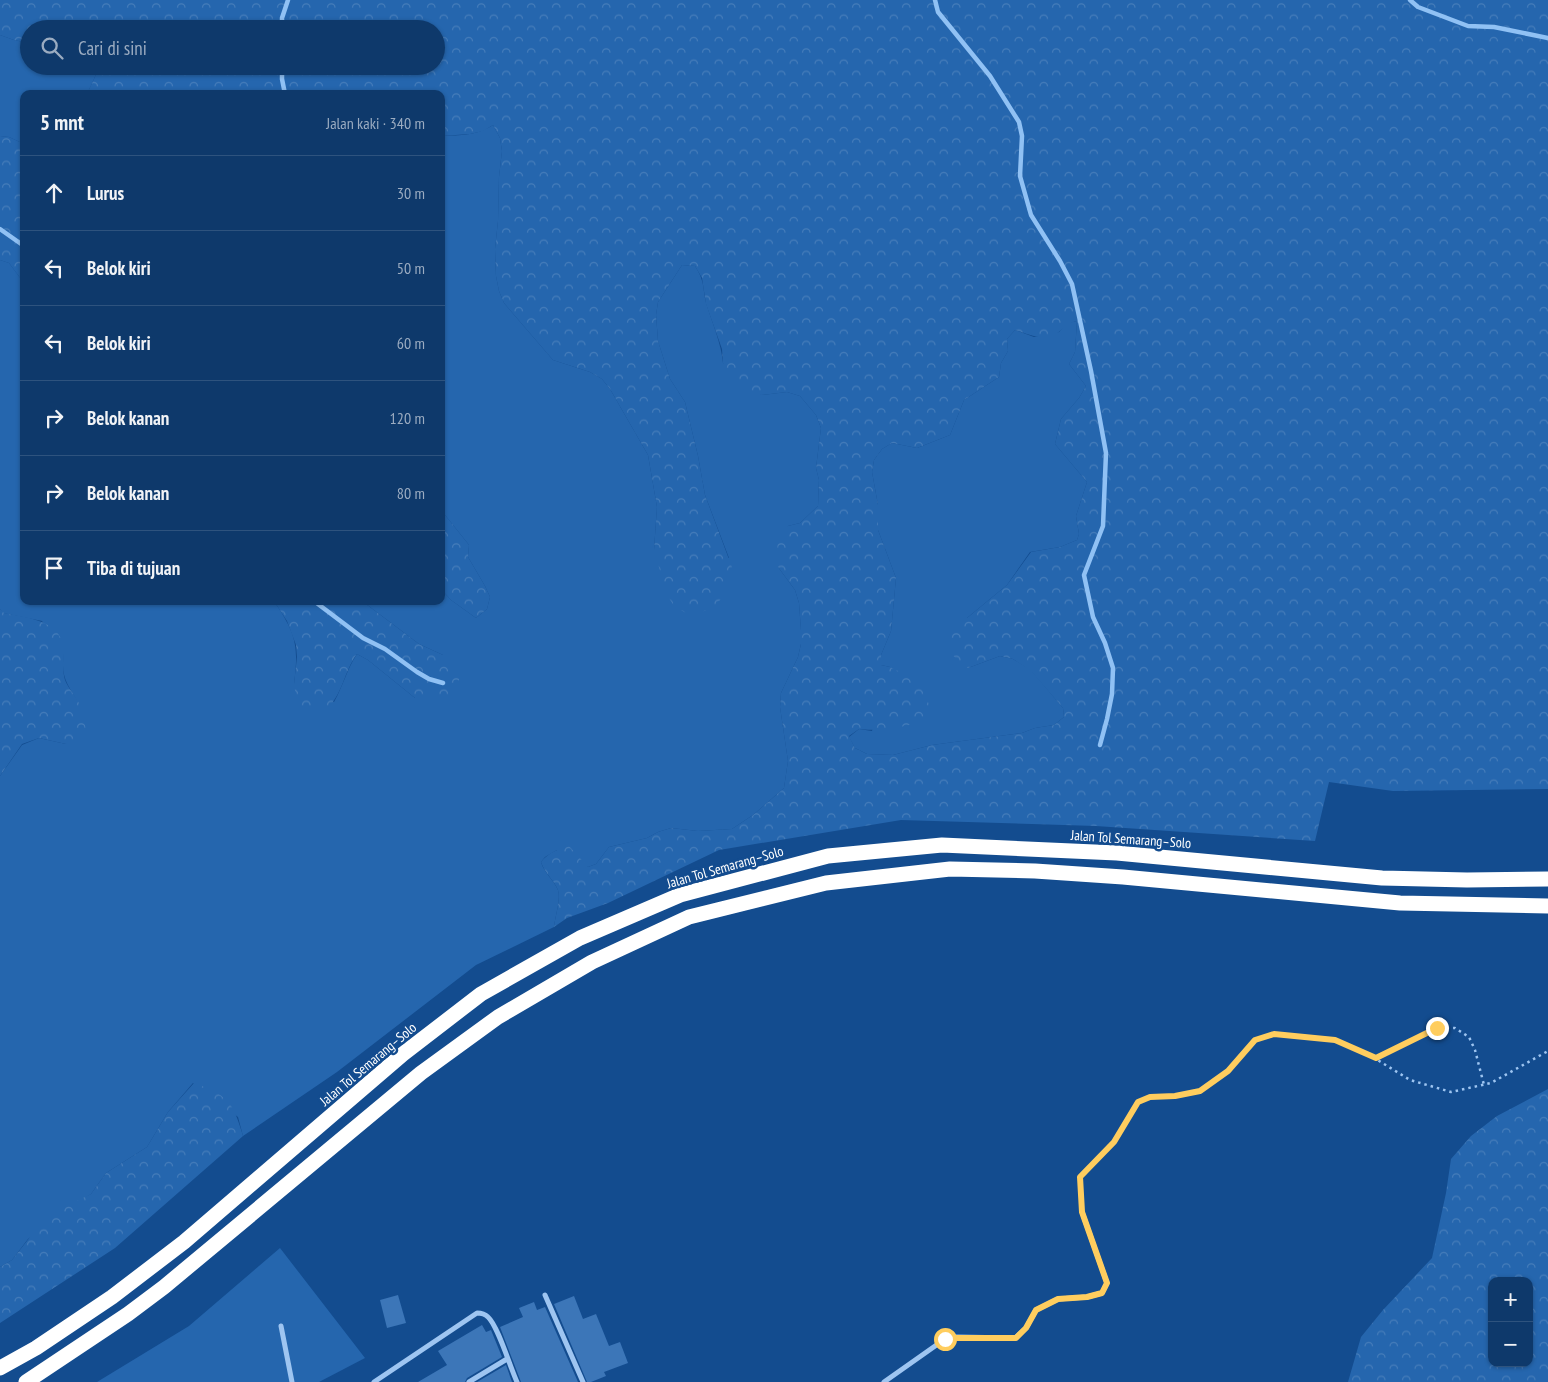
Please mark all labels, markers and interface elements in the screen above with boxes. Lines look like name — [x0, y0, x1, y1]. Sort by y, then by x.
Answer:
search box — [20, 20, 445, 75]
icon: search — [38, 34, 66, 62]
text: Cari di sini — [78, 36, 147, 60]
text: 5 mnt — [40, 109, 84, 136]
text: Jalan kaki · 340 m — [326, 113, 425, 133]
icon: ahead — [40, 179, 68, 207]
text: Lurus — [87, 181, 124, 205]
text: 30 m — [397, 183, 425, 203]
icon: left — [40, 254, 68, 282]
text: Belok kiri — [87, 256, 151, 280]
text: 50 m — [397, 258, 425, 278]
icon: left — [40, 329, 68, 357]
text: Belok kiri — [87, 331, 151, 355]
text: 60 m — [397, 333, 425, 353]
icon: right — [40, 404, 68, 432]
text: Belok kanan — [87, 406, 169, 430]
text: 120 m — [390, 408, 425, 428]
icon: right — [40, 479, 68, 507]
text: Belok kanan — [87, 481, 169, 505]
text: 80 m — [397, 483, 425, 503]
icon: arrive — [40, 554, 68, 582]
text: Tiba di tujuan — [87, 556, 180, 580]
street label: Jalan Tol Semarang–Solo — [1069, 826, 1192, 852]
street label: Jalan Tol Semarang–Solo — [664, 842, 785, 893]
route end — [1426, 1017, 1449, 1040]
street label: Jalan Tol Semarang–Solo — [315, 1018, 420, 1110]
map controls — [1488, 1277, 1533, 1367]
button: + — [1488, 1277, 1533, 1322]
button: − — [1488, 1322, 1533, 1367]
route start — [934, 1328, 957, 1351]

